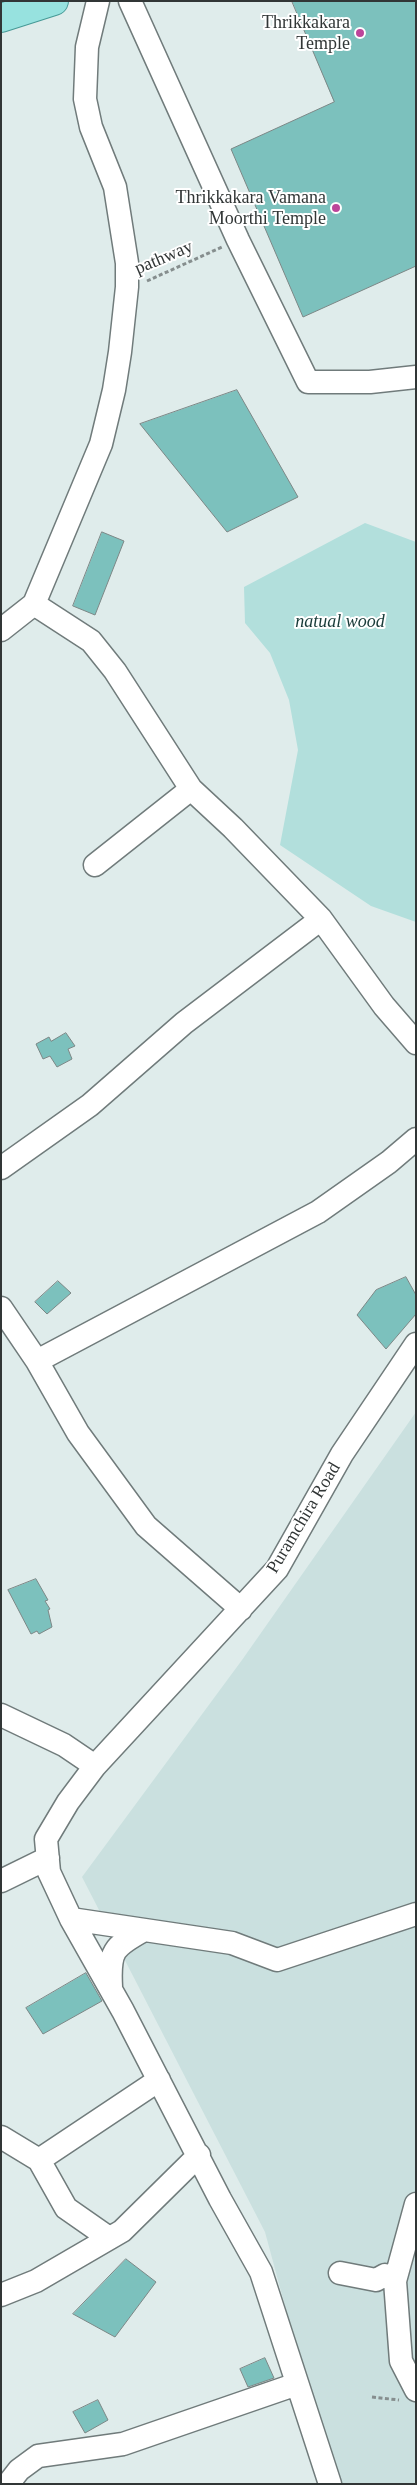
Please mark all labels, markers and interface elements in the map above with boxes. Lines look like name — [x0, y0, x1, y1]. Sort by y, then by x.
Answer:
place label: Thrikkakara Temple — [262, 12, 350, 54]
marker: Thrikkakara Temple — [354, 27, 366, 39]
place label: Thrikkakara Vamana Moorthi Temple — [176, 187, 326, 230]
marker: Thrikkakara Vamana Moorthi Temple — [330, 202, 342, 214]
street label: pathway — [132, 236, 196, 280]
park label: natual wood — [295, 611, 385, 633]
street label: Puramchira Road — [262, 1459, 346, 1577]

